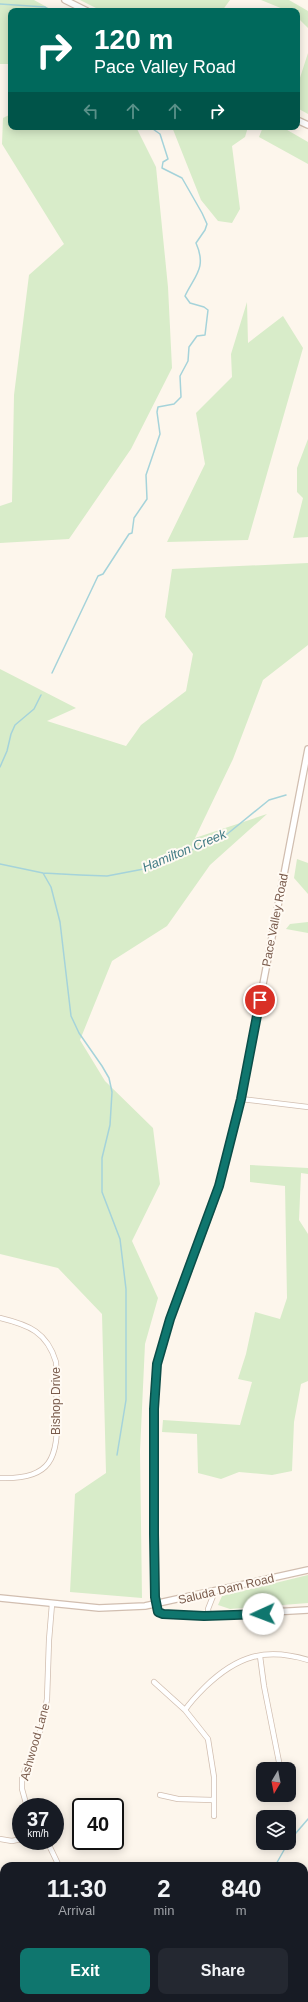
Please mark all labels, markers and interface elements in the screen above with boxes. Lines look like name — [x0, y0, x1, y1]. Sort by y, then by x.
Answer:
icon: right — [28, 24, 80, 76]
text: 120 m — [94, 24, 173, 55]
text: Pace Valley Road — [94, 57, 236, 77]
icon: left — [80, 100, 102, 122]
icon: ahead — [122, 100, 144, 122]
icon: ahead — [164, 100, 186, 122]
icon: right — [206, 100, 228, 122]
water label: Hamilton Creek — [140, 825, 230, 875]
street label: Pace Valley Road — [259, 872, 291, 968]
pin — [243, 983, 277, 1017]
icon: arrive — [249, 989, 271, 1011]
street label: Bishop Drive — [49, 1367, 63, 1435]
street label: Saluda Dam Road — [177, 1571, 275, 1607]
position arrow — [242, 1593, 284, 1635]
street label: Ashwood Lane — [17, 1702, 53, 1782]
north arrow — [256, 1762, 296, 1802]
map controls — [256, 1762, 296, 1850]
speed limit sign: 40 — [72, 1798, 124, 1850]
text: 37 — [27, 1808, 49, 1830]
button: layers — [256, 1810, 296, 1850]
text: km/h — [27, 1828, 49, 1839]
text: 11:30 — [47, 1875, 107, 1902]
text: 2 — [157, 1875, 171, 1902]
text: 840 — [221, 1875, 261, 1902]
text: Arrival — [58, 1903, 95, 1918]
text: min — [154, 1903, 174, 1918]
text: m — [236, 1903, 247, 1918]
button: Exit — [20, 1948, 150, 1994]
button: Share — [158, 1948, 288, 1994]

